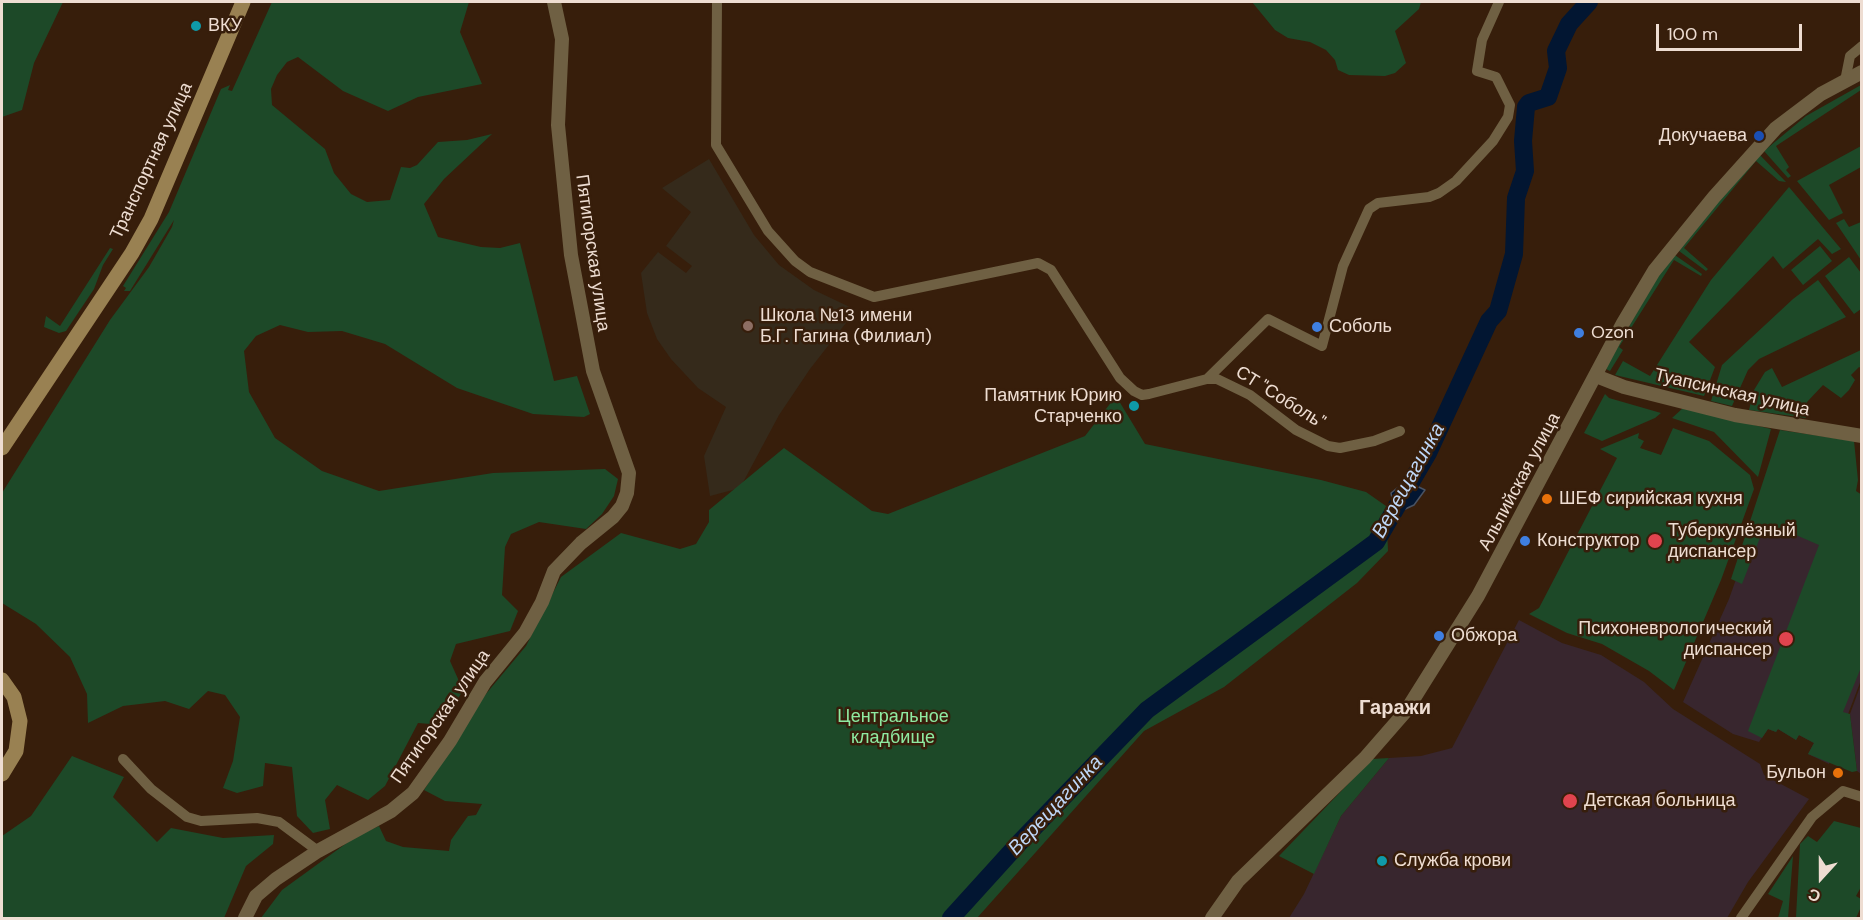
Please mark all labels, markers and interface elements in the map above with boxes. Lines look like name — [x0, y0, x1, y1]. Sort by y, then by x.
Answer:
scale bar — [1659, 12, 1804, 50]
place label: ВКУ — [208, 15, 242, 37]
marker: ВКУ — [189, 19, 203, 33]
text: 100 m — [1667, 22, 1718, 46]
street label: Транспортная улица — [106, 79, 198, 243]
place label: Докучаева — [1659, 125, 1747, 147]
marker: Докучаева — [1752, 129, 1766, 143]
street label: Пятигорская улица — [570, 173, 614, 333]
place label: Школа №13 имени Б.Г. Гагина (Филиал) — [760, 305, 932, 348]
place label: Соболь — [1329, 316, 1392, 338]
marker: Школа №13 имени Б.Г. Гагина (Филиал) — [741, 319, 755, 333]
marker: Соболь — [1310, 320, 1324, 334]
place label: Ozon — [1591, 322, 1634, 344]
marker: Ozon — [1572, 326, 1586, 340]
street label: СТ "Соболь" — [1231, 362, 1329, 434]
street label: Туапсинская улица — [1652, 365, 1812, 421]
place label: Памятник Юрию Старченко — [984, 385, 1122, 428]
marker: Памятник Юрию Старченко — [1127, 399, 1141, 413]
street label: Альпийская улица — [1475, 409, 1565, 555]
water label: Верещагинка — [1368, 419, 1450, 543]
place label: ШЕФ сирийская кухня — [1559, 488, 1743, 510]
marker: ШЕФ сирийская кухня — [1540, 492, 1554, 506]
place label: Туберкулёзный диспансер — [1668, 520, 1796, 562]
place label: Конструктор — [1537, 530, 1640, 552]
marker: Туберкулёзный диспансер — [1646, 532, 1664, 550]
marker: Конструктор — [1518, 534, 1532, 548]
place label: Психоневрологический диспансер — [1578, 618, 1772, 660]
place label: Обжора — [1451, 625, 1517, 647]
marker: Обжора — [1432, 629, 1446, 643]
marker: Психоневрологический диспансер — [1777, 630, 1795, 648]
street label: Пятигорская улица — [387, 646, 495, 788]
district label: Гаражи — [1359, 697, 1431, 721]
park label: Центральное кладбище — [837, 706, 949, 748]
water label: Верещагинка — [1004, 751, 1108, 861]
place label: Бульон — [1766, 762, 1826, 784]
marker: Бульон — [1831, 766, 1845, 780]
place label: Детская больница — [1584, 790, 1736, 812]
marker: Детская больница — [1561, 792, 1579, 810]
north arrow — [1791, 848, 1851, 908]
place label: Служба крови — [1394, 850, 1511, 872]
marker: Служба крови — [1375, 854, 1389, 868]
text: С — [1805, 883, 1824, 907]

